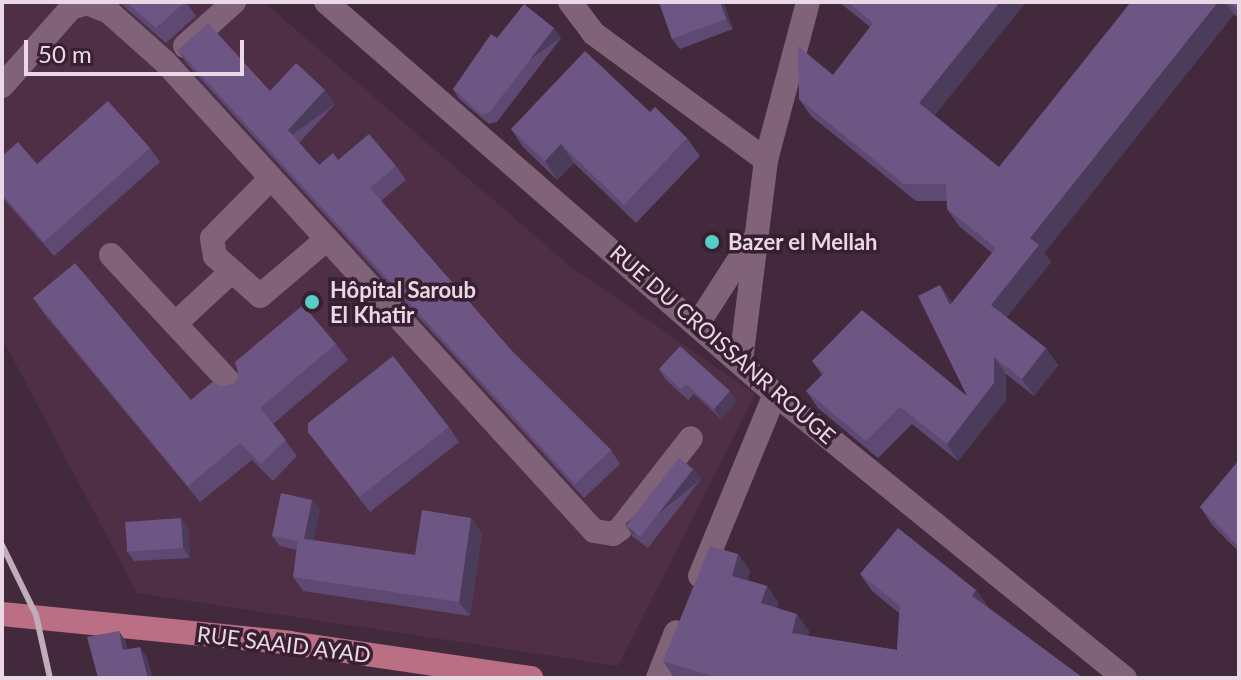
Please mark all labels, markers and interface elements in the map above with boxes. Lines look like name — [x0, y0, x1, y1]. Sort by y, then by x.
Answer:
scale bar — [28, 24, 248, 74]
text: 50 m — [38, 39, 92, 68]
place label: Bazer el Mellah — [728, 229, 878, 255]
marker: Bazer el Mellah — [703, 233, 721, 251]
street label: RUE DU CROISSANR ROUGE — [605, 239, 841, 449]
place label: Hôpital Saroub El Khatir — [330, 276, 476, 328]
marker: Hôpital Saroub El Khatir — [301, 291, 323, 313]
street label: RUE SAAID AYAD — [195, 620, 373, 668]

